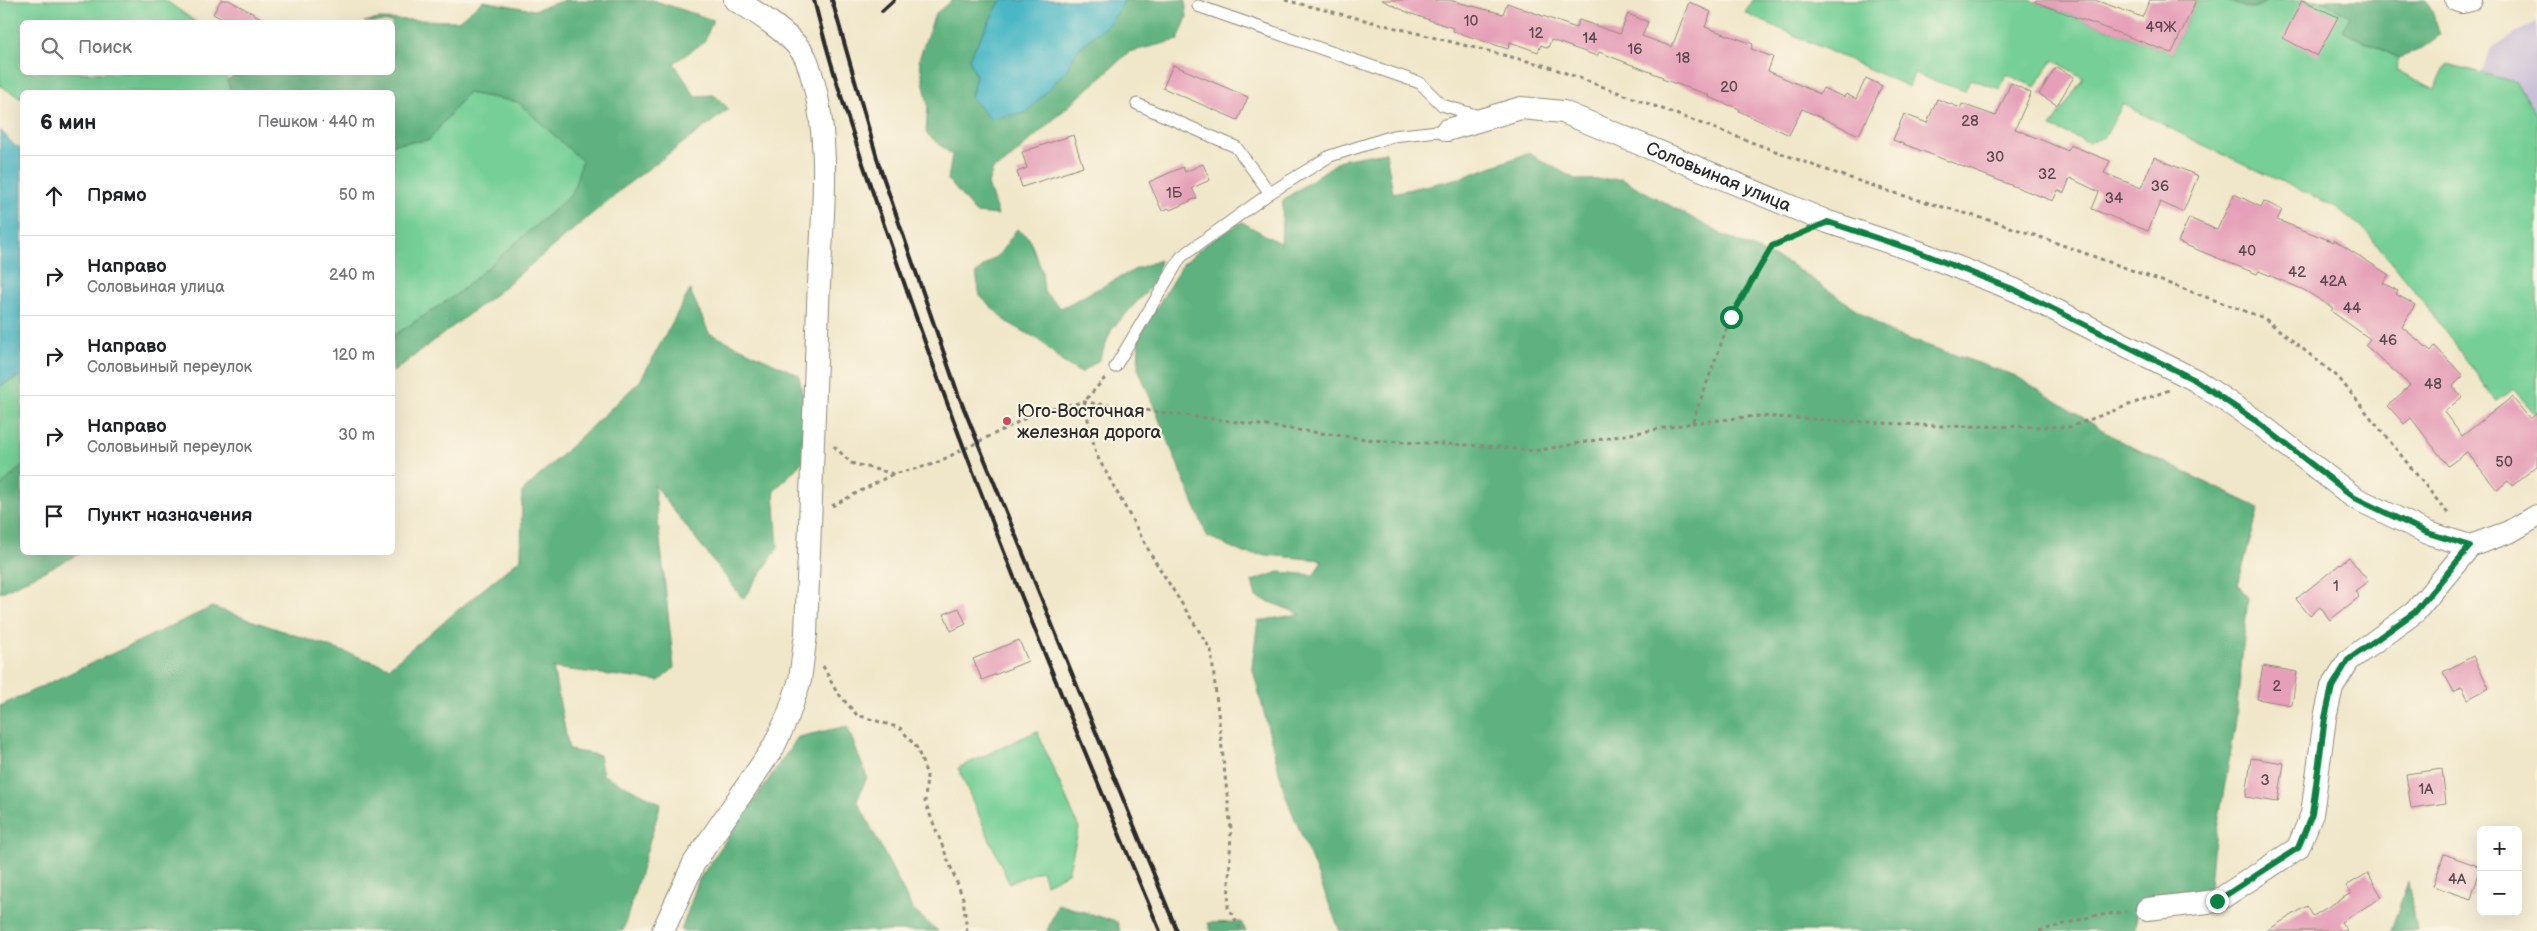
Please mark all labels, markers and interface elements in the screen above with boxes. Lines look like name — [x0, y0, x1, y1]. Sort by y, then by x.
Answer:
house number: 10 — [1464, 12, 1478, 31]
house number: 49Ж — [2146, 18, 2176, 37]
search box — [20, 20, 395, 75]
house number: 12 — [1529, 24, 1543, 43]
house number: 14 — [1583, 29, 1597, 48]
icon: search — [38, 34, 66, 62]
text: Поиск — [78, 36, 132, 59]
house number: 16 — [1628, 40, 1642, 59]
house number: 18 — [1676, 49, 1691, 68]
house number: 20 — [1720, 78, 1738, 97]
text: 6 мин — [40, 110, 96, 135]
house number: 28 — [1961, 112, 1979, 131]
text: Пешком · 440 m — [258, 113, 375, 132]
street label: Соловьиная улица — [1643, 138, 1794, 217]
house number: 30 — [1986, 148, 2004, 167]
house number: 32 — [2038, 165, 2056, 184]
house number: 36 — [2151, 177, 2169, 196]
icon: ahead — [40, 182, 68, 210]
text: Прямо — [87, 184, 147, 207]
house number: 1Б — [1166, 184, 1183, 203]
text: 50 m — [339, 186, 375, 205]
house number: 34 — [2105, 189, 2123, 208]
house number: 40 — [2238, 242, 2256, 261]
text: Направо — [87, 255, 167, 278]
icon: right — [40, 262, 68, 290]
house number: 42 — [2288, 263, 2306, 282]
text: 240 m — [329, 266, 375, 285]
house number: 42А — [2319, 272, 2347, 291]
text: Соловьиная улица — [87, 278, 225, 297]
house number: 44 — [2343, 299, 2361, 318]
route start — [1720, 306, 1743, 329]
house number: 46 — [2379, 331, 2397, 350]
text: Направо — [87, 335, 167, 358]
icon: right — [40, 342, 68, 370]
text: 120 m — [332, 346, 375, 365]
text: Соловьиный переулок — [87, 358, 252, 377]
house number: 48 — [2424, 375, 2442, 394]
place label: Юго-Восточная железная дорога — [1017, 401, 1162, 443]
text: Направо — [87, 415, 167, 438]
marker: Юго-Восточная железная дорога — [1001, 415, 1013, 427]
icon: right — [40, 422, 68, 450]
text: 30 m — [338, 426, 375, 445]
text: Соловьиный переулок — [87, 438, 252, 457]
house number: 50 — [2495, 453, 2513, 472]
icon: arrive — [40, 502, 68, 530]
text: Пункт назначения — [87, 504, 252, 527]
house number: 1 — [2333, 577, 2339, 596]
house number: 2 — [2273, 677, 2282, 696]
house number: 3 — [2260, 771, 2270, 790]
house number: 1А — [2419, 780, 2434, 799]
map controls — [2477, 826, 2522, 916]
button: + — [2477, 826, 2522, 871]
house number: 4А — [2448, 870, 2467, 889]
button: − — [2477, 871, 2522, 916]
route end — [2206, 890, 2229, 913]

